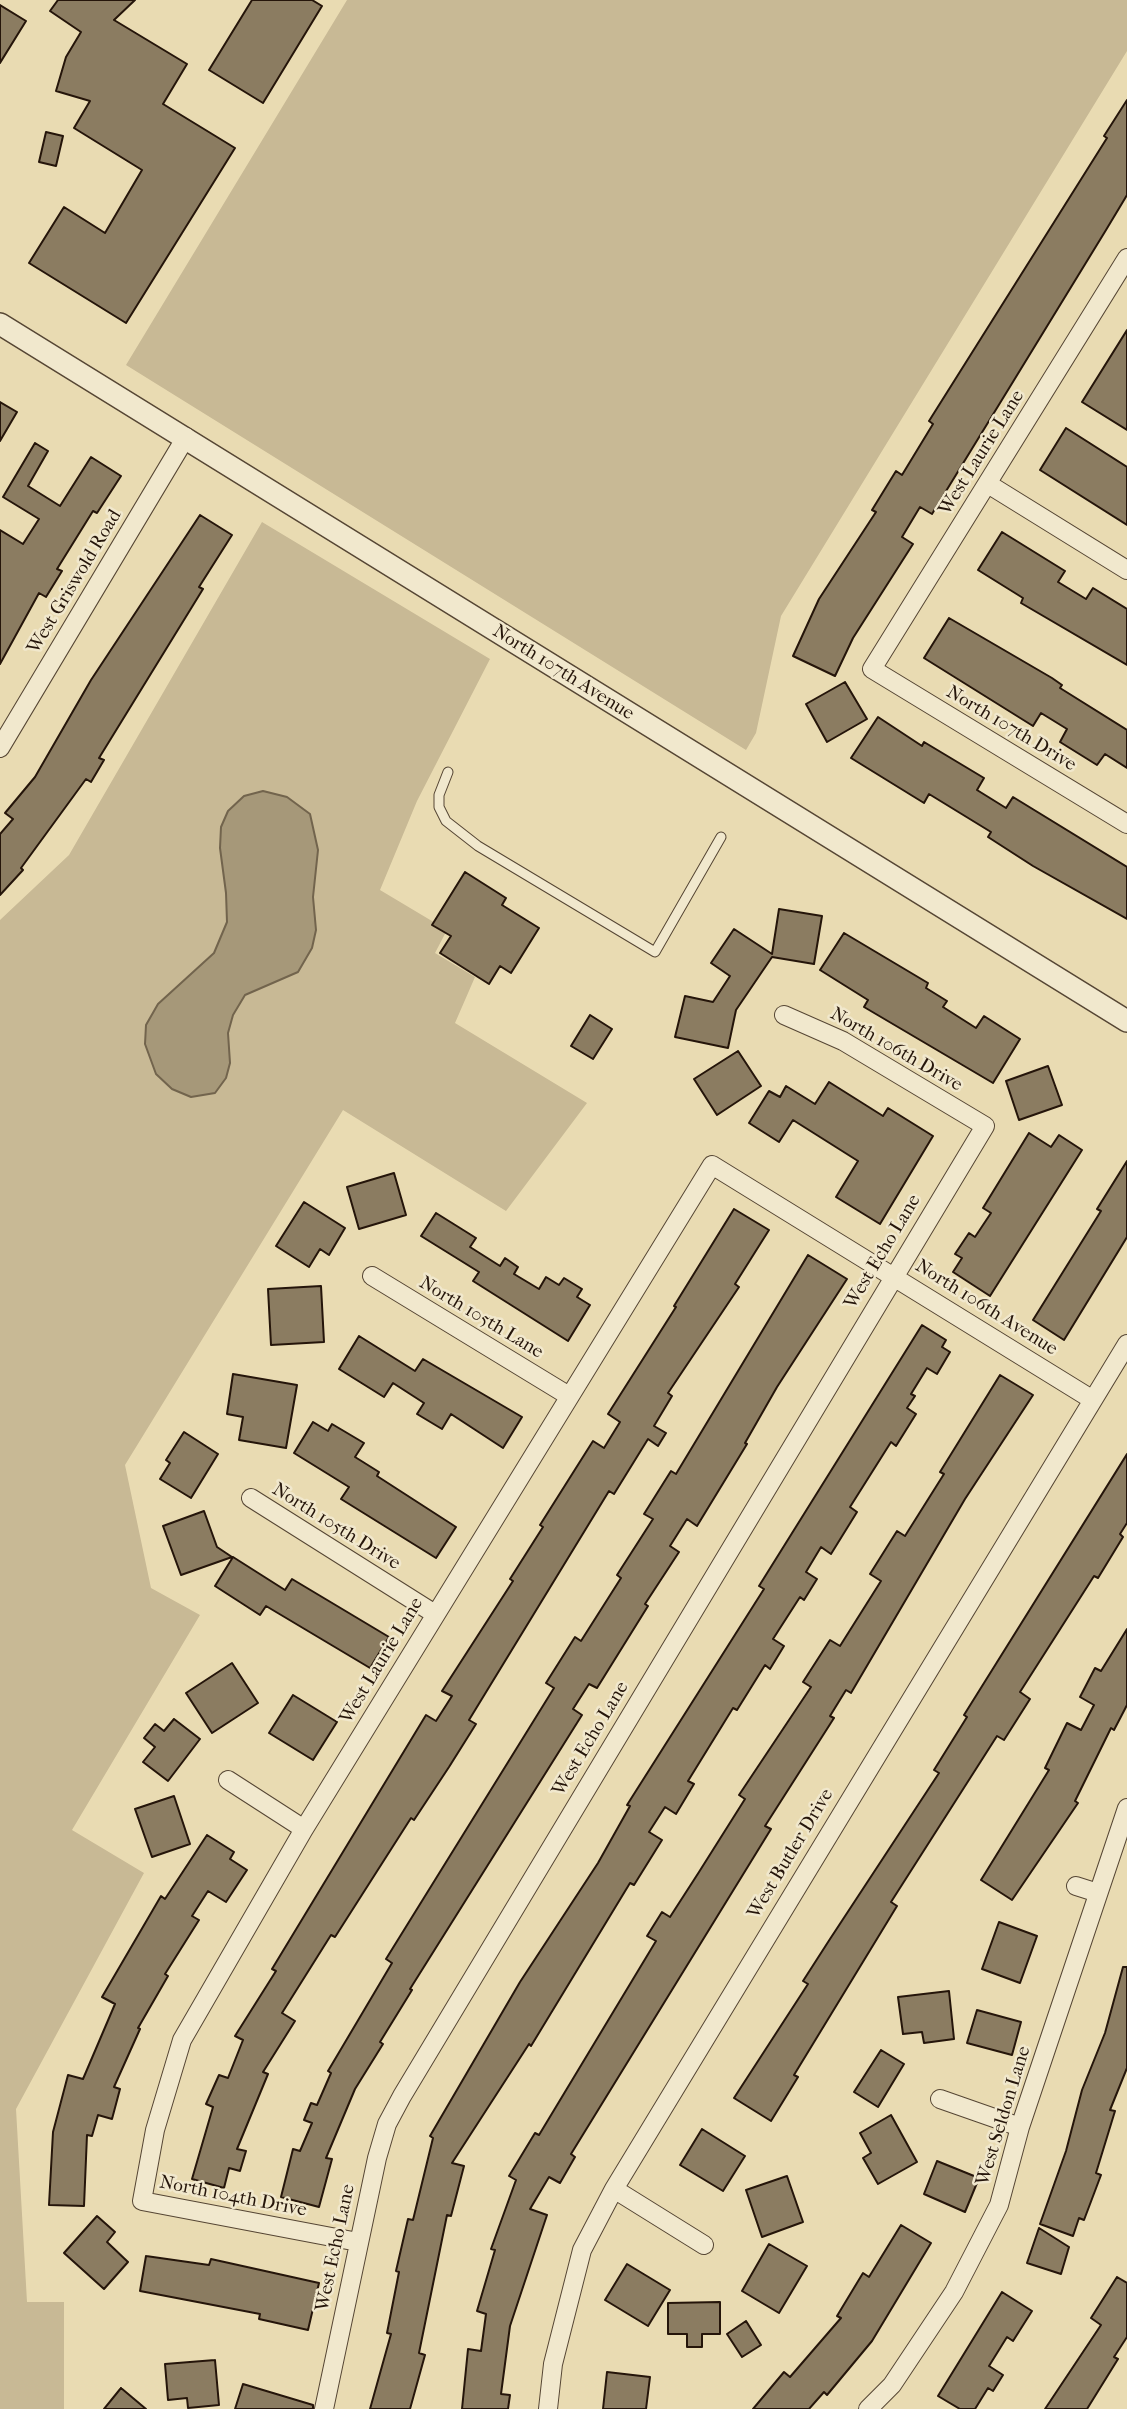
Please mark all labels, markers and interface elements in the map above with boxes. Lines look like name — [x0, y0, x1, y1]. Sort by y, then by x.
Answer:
street label: West Laurie Lane — [934, 386, 1030, 520]
street label: West Griswold Road — [23, 506, 127, 658]
street label: North 107th Avenue — [488, 620, 638, 726]
street label: North 107th Drive — [942, 681, 1080, 777]
street label: North 106th Drive — [826, 1003, 966, 1097]
street label: West Echo Lane — [840, 1191, 926, 1313]
street label: North 106th Avenue — [911, 1255, 1061, 1361]
street label: North 105th Lane — [415, 1272, 547, 1364]
street label: North 105th Drive — [268, 1478, 404, 1576]
street label: West Laurie Lane — [335, 1594, 429, 1728]
street label: West Echo Lane — [548, 1678, 634, 1800]
street label: West Butler Drive — [743, 1785, 839, 1923]
street label: West Seldon Lane — [972, 2044, 1036, 2188]
street label: North 104th Drive — [158, 2172, 308, 2222]
street label: West Echo Lane — [311, 2182, 361, 2314]

